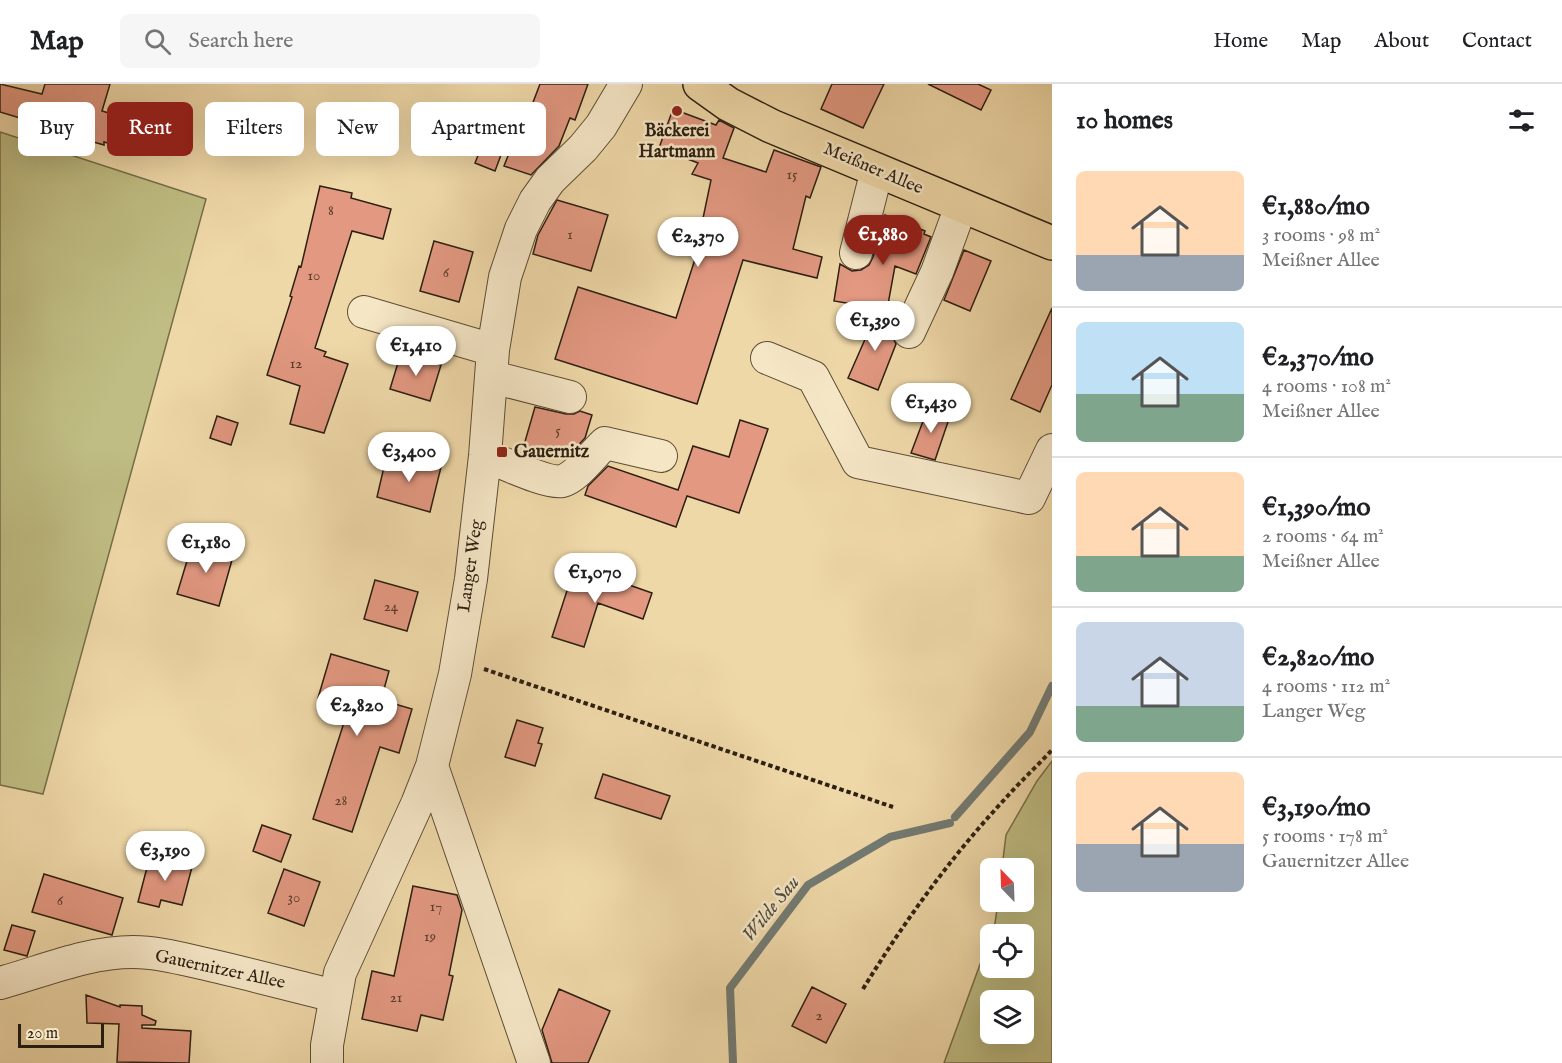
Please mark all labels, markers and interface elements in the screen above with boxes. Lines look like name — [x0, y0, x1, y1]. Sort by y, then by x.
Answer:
search box — [120, 14, 540, 68]
text: Map — [30, 24, 84, 59]
icon: search — [141, 25, 174, 58]
text: Search here — [189, 27, 293, 55]
text: Home — [1213, 28, 1268, 55]
text: Map — [1301, 28, 1341, 55]
text: About — [1374, 28, 1429, 55]
text: Contact — [1462, 28, 1532, 55]
chip: Buy — [18, 102, 95, 156]
chip: Rent — [107, 102, 193, 156]
chip: Filters — [205, 102, 304, 156]
chip: New — [316, 102, 399, 156]
chip: Apartment — [411, 102, 546, 156]
marker: Bäckerei Hartmann — [670, 104, 684, 118]
text: 10 homes — [1076, 104, 1173, 137]
icon: filters — [1505, 104, 1538, 137]
place label: Bäckerei Hartmann — [639, 120, 716, 164]
street label: Meißner Allee — [820, 138, 926, 200]
house number: 15 — [786, 165, 798, 184]
text: €1,880/mo — [1262, 190, 1370, 223]
icon: home — [1124, 195, 1196, 267]
house number: 8 — [328, 201, 334, 220]
pin: €1,880 — [834, 215, 932, 266]
pin: €2,370 — [649, 217, 747, 268]
text: €1,880 — [858, 222, 908, 247]
text: 3 rooms · 98 m² — [1262, 223, 1380, 248]
text: €2,370 — [671, 224, 725, 249]
house number: 1 — [567, 225, 573, 244]
text: Meißner Allee — [1262, 248, 1380, 273]
house number: 6 — [443, 263, 450, 282]
house number: 10 — [308, 266, 320, 285]
pin: €1,390 — [826, 301, 924, 352]
text: €1,390 — [850, 308, 900, 333]
pin: €1,410 — [367, 326, 465, 377]
text: €1,410 — [390, 333, 442, 358]
text: €2,370/mo — [1262, 341, 1374, 374]
icon: home — [1124, 346, 1196, 418]
house number: 12 — [290, 354, 302, 373]
text: 4 rooms · 108 m² — [1262, 374, 1391, 399]
pin: €1,430 — [882, 383, 980, 434]
text: €1,430 — [905, 390, 957, 415]
text: Meißner Allee — [1262, 399, 1380, 424]
house number: 5 — [555, 421, 561, 440]
pin: €3,400 — [360, 432, 458, 483]
text: €3,400 — [382, 439, 436, 464]
place label: Gauernitz — [514, 441, 590, 464]
marker: Gauernitz — [495, 445, 509, 459]
text: €1,390/mo — [1262, 491, 1371, 524]
icon: home — [1124, 496, 1196, 568]
street label: Langer Weg — [453, 518, 489, 614]
pin: €1,180 — [157, 523, 255, 574]
text: 2 rooms · 64 m² — [1262, 524, 1384, 549]
text: €1,180 — [181, 530, 231, 555]
text: Meißner Allee — [1262, 549, 1380, 574]
pin: €1,070 — [546, 553, 644, 604]
text: €1,070 — [568, 560, 622, 585]
house number: 24 — [384, 597, 399, 616]
text: €2,820/mo — [1262, 641, 1374, 674]
icon: home — [1124, 646, 1196, 718]
text: 4 rooms · 112 m² — [1262, 674, 1390, 699]
pin: €2,820 — [308, 686, 406, 737]
text: €2,820 — [330, 693, 384, 718]
text: Langer Weg — [1262, 699, 1365, 724]
house number: 28 — [335, 791, 348, 810]
text: €3,190/mo — [1262, 791, 1371, 824]
icon: home — [1124, 796, 1196, 868]
text: 5 rooms · 178 m² — [1262, 824, 1388, 849]
pin: €3,190 — [116, 831, 214, 882]
text: €3,190 — [140, 838, 190, 863]
text: Gauernitzer Allee — [1262, 849, 1409, 874]
north arrow — [980, 858, 1034, 912]
map controls — [980, 858, 1034, 1044]
water label: Wilde Sau — [737, 871, 805, 947]
house number: 30 — [288, 888, 300, 907]
house number: 6 — [57, 891, 64, 910]
house number: 17 — [430, 897, 442, 916]
button: locate — [980, 924, 1034, 978]
house number: 19 — [424, 927, 436, 946]
street label: Gauernitzer Allee — [153, 945, 287, 995]
house number: 21 — [390, 988, 402, 1007]
button: layers — [980, 990, 1034, 1044]
house number: 2 — [815, 1006, 823, 1025]
scale bar — [18, 1021, 104, 1048]
text: 20 m — [27, 1024, 58, 1044]

